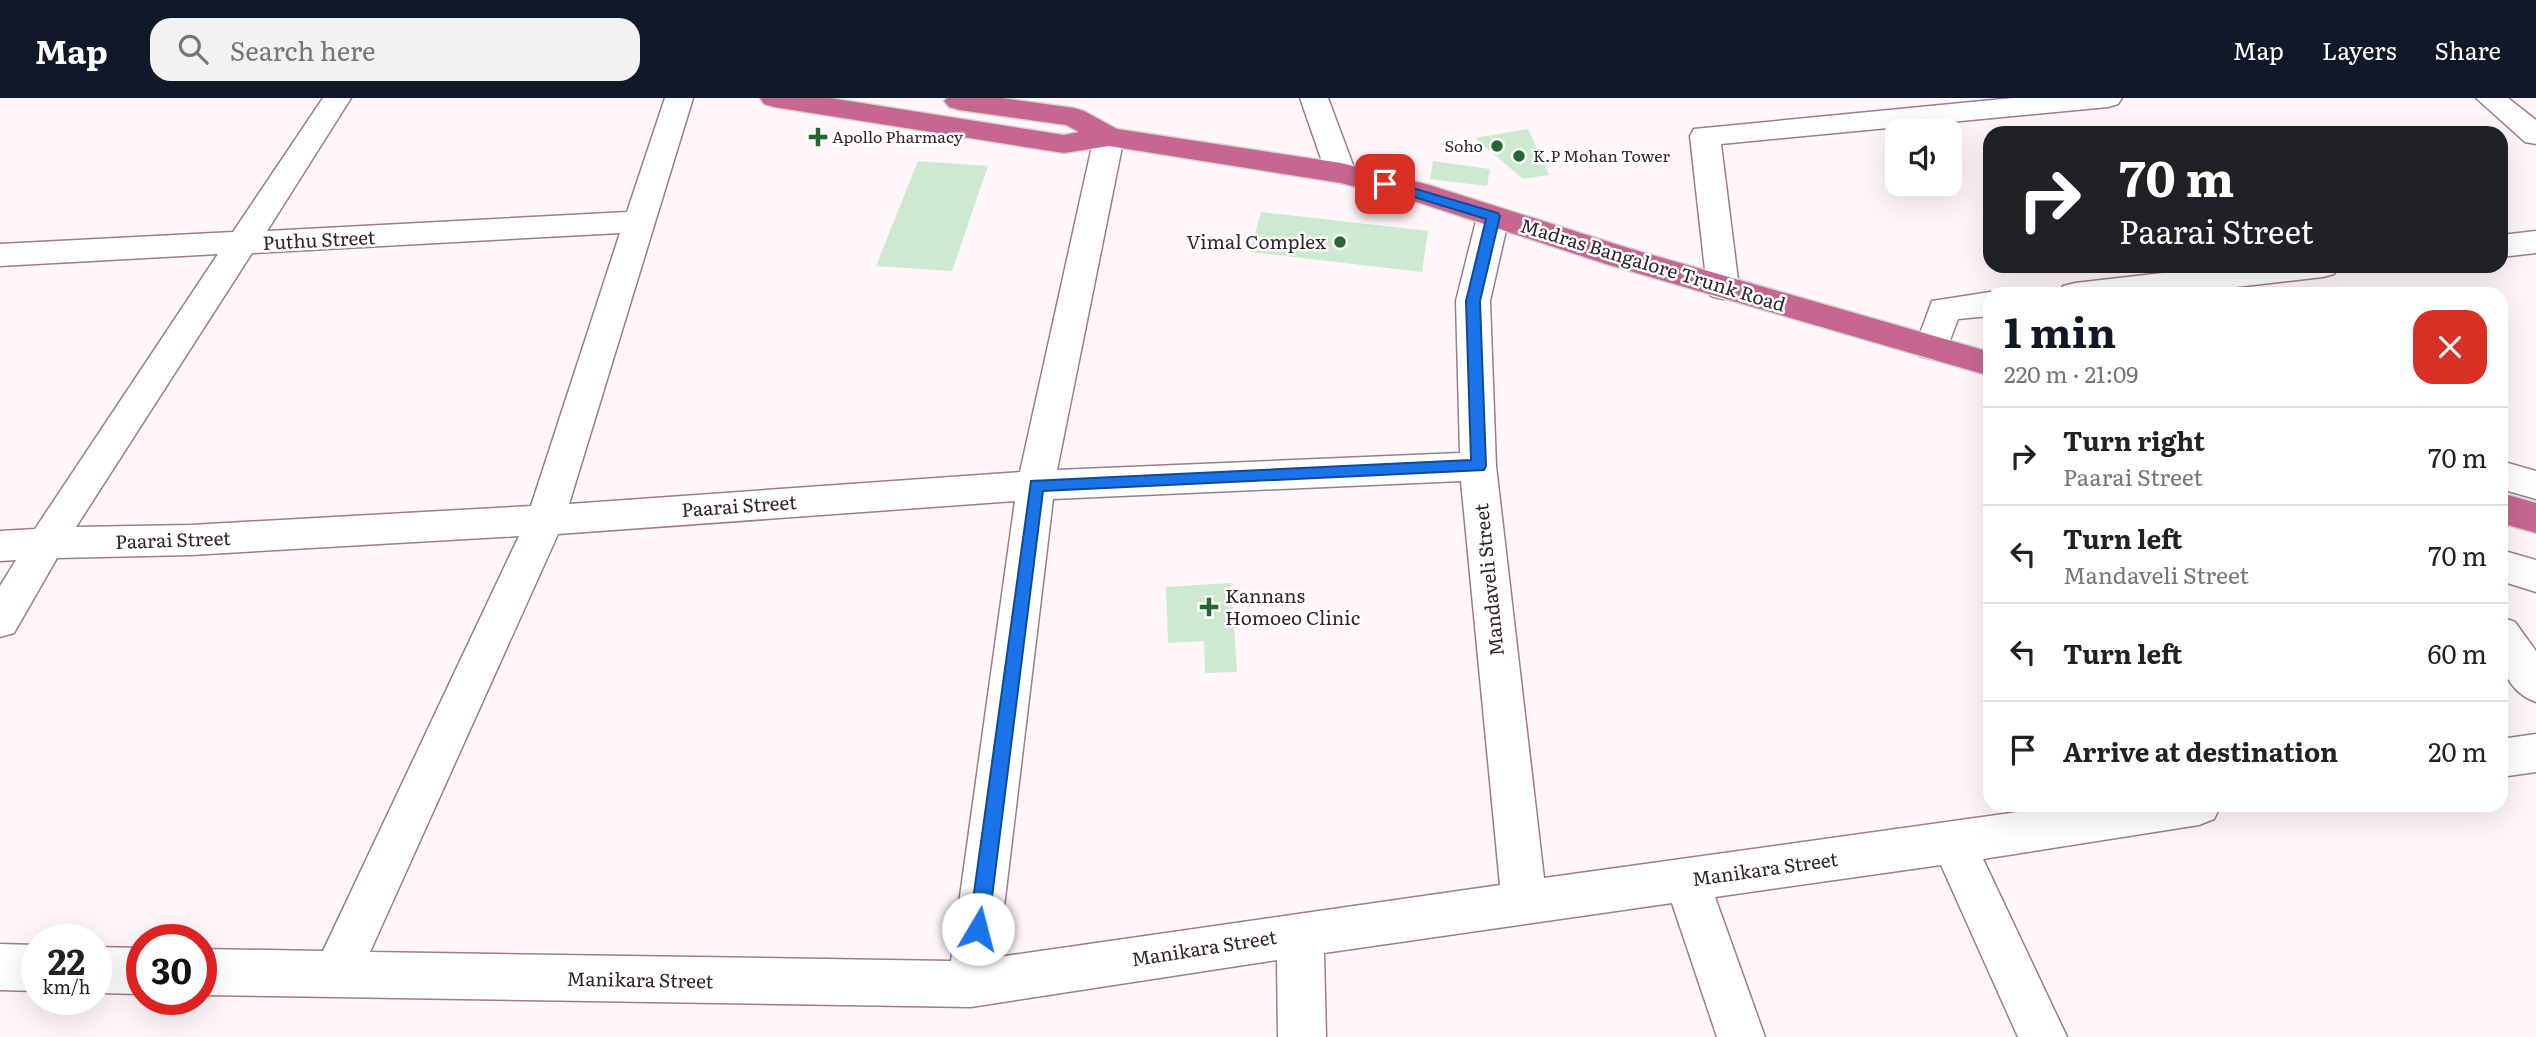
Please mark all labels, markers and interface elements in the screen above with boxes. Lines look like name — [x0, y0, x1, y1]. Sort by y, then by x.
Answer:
search box — [150, 18, 640, 81]
text: Map — [35, 25, 108, 74]
icon: search — [174, 30, 212, 68]
text: Search here — [230, 30, 376, 69]
text: Map — [2233, 32, 2284, 67]
text: Layers — [2322, 32, 2396, 67]
text: Share — [2434, 32, 2501, 67]
map controls — [1885, 119, 1962, 196]
button: sound — [1885, 119, 1962, 196]
place label: Apollo Pharmacy — [832, 124, 964, 148]
marker: Apollo Pharmacy — [810, 129, 826, 145]
place label: Soho — [1444, 133, 1483, 157]
marker: Soho — [1489, 138, 1505, 154]
text: 70 m — [2119, 139, 2234, 212]
place label: K.P Mohan Tower — [1533, 143, 1671, 167]
marker: K.P Mohan Tower — [1511, 148, 1527, 164]
pin — [1355, 154, 1415, 214]
icon: right — [2004, 154, 2095, 245]
icon: arrive — [1366, 165, 1404, 203]
text: Paarai Street — [2119, 206, 2313, 254]
street label: Madras Bangalore Trunk Road — [1517, 210, 1790, 318]
street label: Puthu Street — [262, 222, 376, 256]
place label: Vimal Complex — [1186, 227, 1326, 255]
marker: Vimal Complex — [1332, 234, 1348, 250]
text: 1 min — [2004, 299, 2116, 361]
button: close — [2413, 310, 2487, 384]
text: 220 m · 21:09 — [2004, 356, 2138, 390]
text: Turn right — [2063, 420, 2205, 459]
icon: right — [2004, 437, 2042, 475]
text: 70 m — [2428, 437, 2487, 476]
text: Paarai Street — [2063, 459, 2203, 493]
street label: Paarai Street — [680, 487, 798, 523]
street label: Mandaveli Street — [1466, 502, 1510, 658]
text: Turn left — [2063, 518, 2182, 557]
street label: Paarai Street — [115, 523, 231, 555]
icon: left — [2004, 535, 2042, 573]
text: 70 m — [2428, 535, 2487, 574]
text: Mandaveli Street — [2063, 557, 2249, 591]
place label: Kannans Homoeo Clinic — [1225, 581, 1360, 631]
marker: Kannans Homoeo Clinic — [1199, 597, 1219, 617]
icon: left — [2004, 633, 2042, 671]
text: Turn left — [2063, 633, 2182, 672]
text: 60 m — [2428, 633, 2487, 672]
icon: arrive — [2004, 731, 2042, 769]
text: Arrive at destination — [2063, 731, 2338, 770]
text: 20 m — [2428, 731, 2487, 770]
street label: Manikara Street — [1690, 844, 1840, 892]
position arrow — [941, 892, 1015, 966]
street label: Manikara Street — [1129, 922, 1279, 972]
speed limit sign: 30 — [126, 924, 217, 1015]
text: 22 — [48, 934, 85, 986]
street label: Manikara Street — [566, 964, 714, 994]
text: km/h — [43, 973, 90, 1000]

